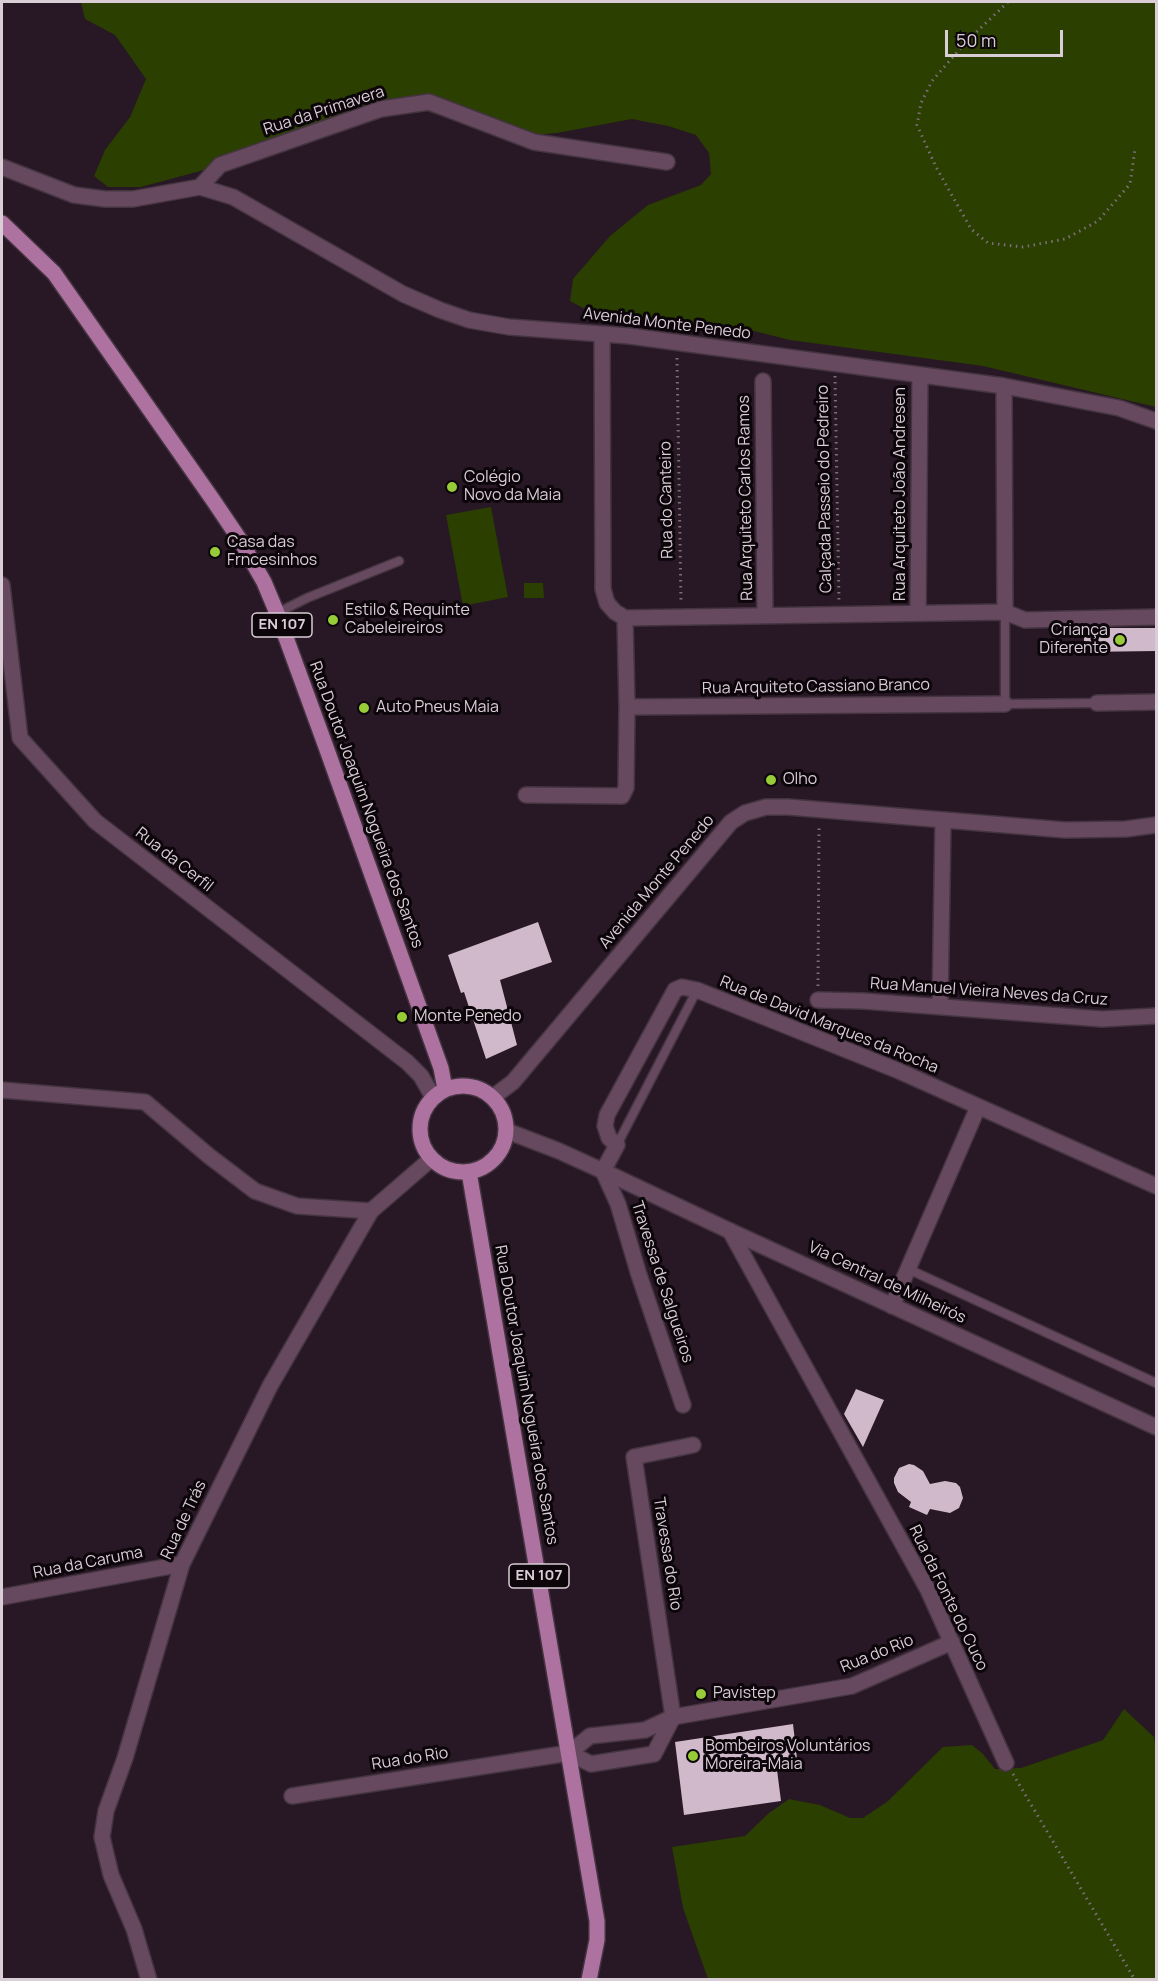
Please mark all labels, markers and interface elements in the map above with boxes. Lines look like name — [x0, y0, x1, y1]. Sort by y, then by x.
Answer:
scale bar — [948, 18, 1066, 56]
text: 50 m — [956, 28, 996, 52]
street label: Rua da Primavera — [261, 82, 387, 140]
street label: Avenida Monte Penedo — [582, 304, 752, 344]
street label: Calçada Passeio do Pedreiro — [814, 385, 836, 593]
street label: Rua Arquiteto João Andresen — [891, 387, 911, 601]
street label: Rua Arquiteto Carlos Ramos — [735, 395, 757, 601]
street label: Rua do Canteiro — [656, 441, 678, 559]
place label: Colégio Novo da Maia — [464, 468, 561, 506]
marker: Colégio Novo da Maia — [445, 480, 459, 494]
place label: Casa das Frncesinhos — [227, 533, 317, 571]
marker: Casa das Frncesinhos — [208, 545, 222, 559]
place label: Estilo & Requinte Cabeleireiros — [345, 601, 470, 639]
road number: EN 107 — [252, 613, 312, 637]
marker: Estilo & Requinte Cabeleireiros — [326, 613, 340, 627]
place label: Criança Diferente — [1039, 621, 1108, 659]
marker: Criança Diferente — [1113, 633, 1127, 647]
street label: Rua Doutor Joaquim Nogueira dos Santos — [305, 659, 427, 951]
street label: Rua Arquiteto Cassiano Branco — [702, 675, 930, 699]
place label: Auto Pneus Maia — [376, 698, 499, 718]
marker: Auto Pneus Maia — [357, 701, 371, 715]
place label: Olho — [783, 770, 817, 790]
marker: Olho — [764, 773, 778, 787]
street label: Avenida Monte Penedo — [595, 811, 719, 953]
street label: Rua da Cerfil — [131, 824, 217, 896]
street label: Rua de David Marques da Rocha — [717, 972, 941, 1078]
street label: Rua Manuel Vieira Neves da Cruz — [869, 974, 1109, 1010]
place label: Monte Penedo — [414, 1007, 522, 1027]
marker: Monte Penedo — [395, 1010, 409, 1024]
street label: Travessa de Salgueiros — [627, 1199, 697, 1365]
street label: Via Central de Milheirós — [805, 1238, 969, 1328]
street label: Rua Doutor Joaquim Nogueira dos Santos — [490, 1244, 562, 1546]
street label: Rua de Trás — [157, 1477, 211, 1563]
street label: Travessa do Rio — [649, 1496, 685, 1612]
street label: Rua da Fonte do Cuco — [904, 1522, 992, 1674]
street label: Rua da Caruma — [32, 1543, 144, 1583]
road number: EN 107 — [509, 1564, 569, 1588]
street label: Rua do Rio — [838, 1631, 916, 1677]
place label: Pavistep — [713, 1684, 776, 1704]
marker: Pavistep — [694, 1687, 708, 1701]
place label: Bombeiros Voluntários Moreira-Maia — [705, 1737, 870, 1775]
street label: Rua do Rio — [370, 1743, 450, 1775]
marker: Bombeiros Voluntários Moreira-Maia — [686, 1749, 700, 1763]

